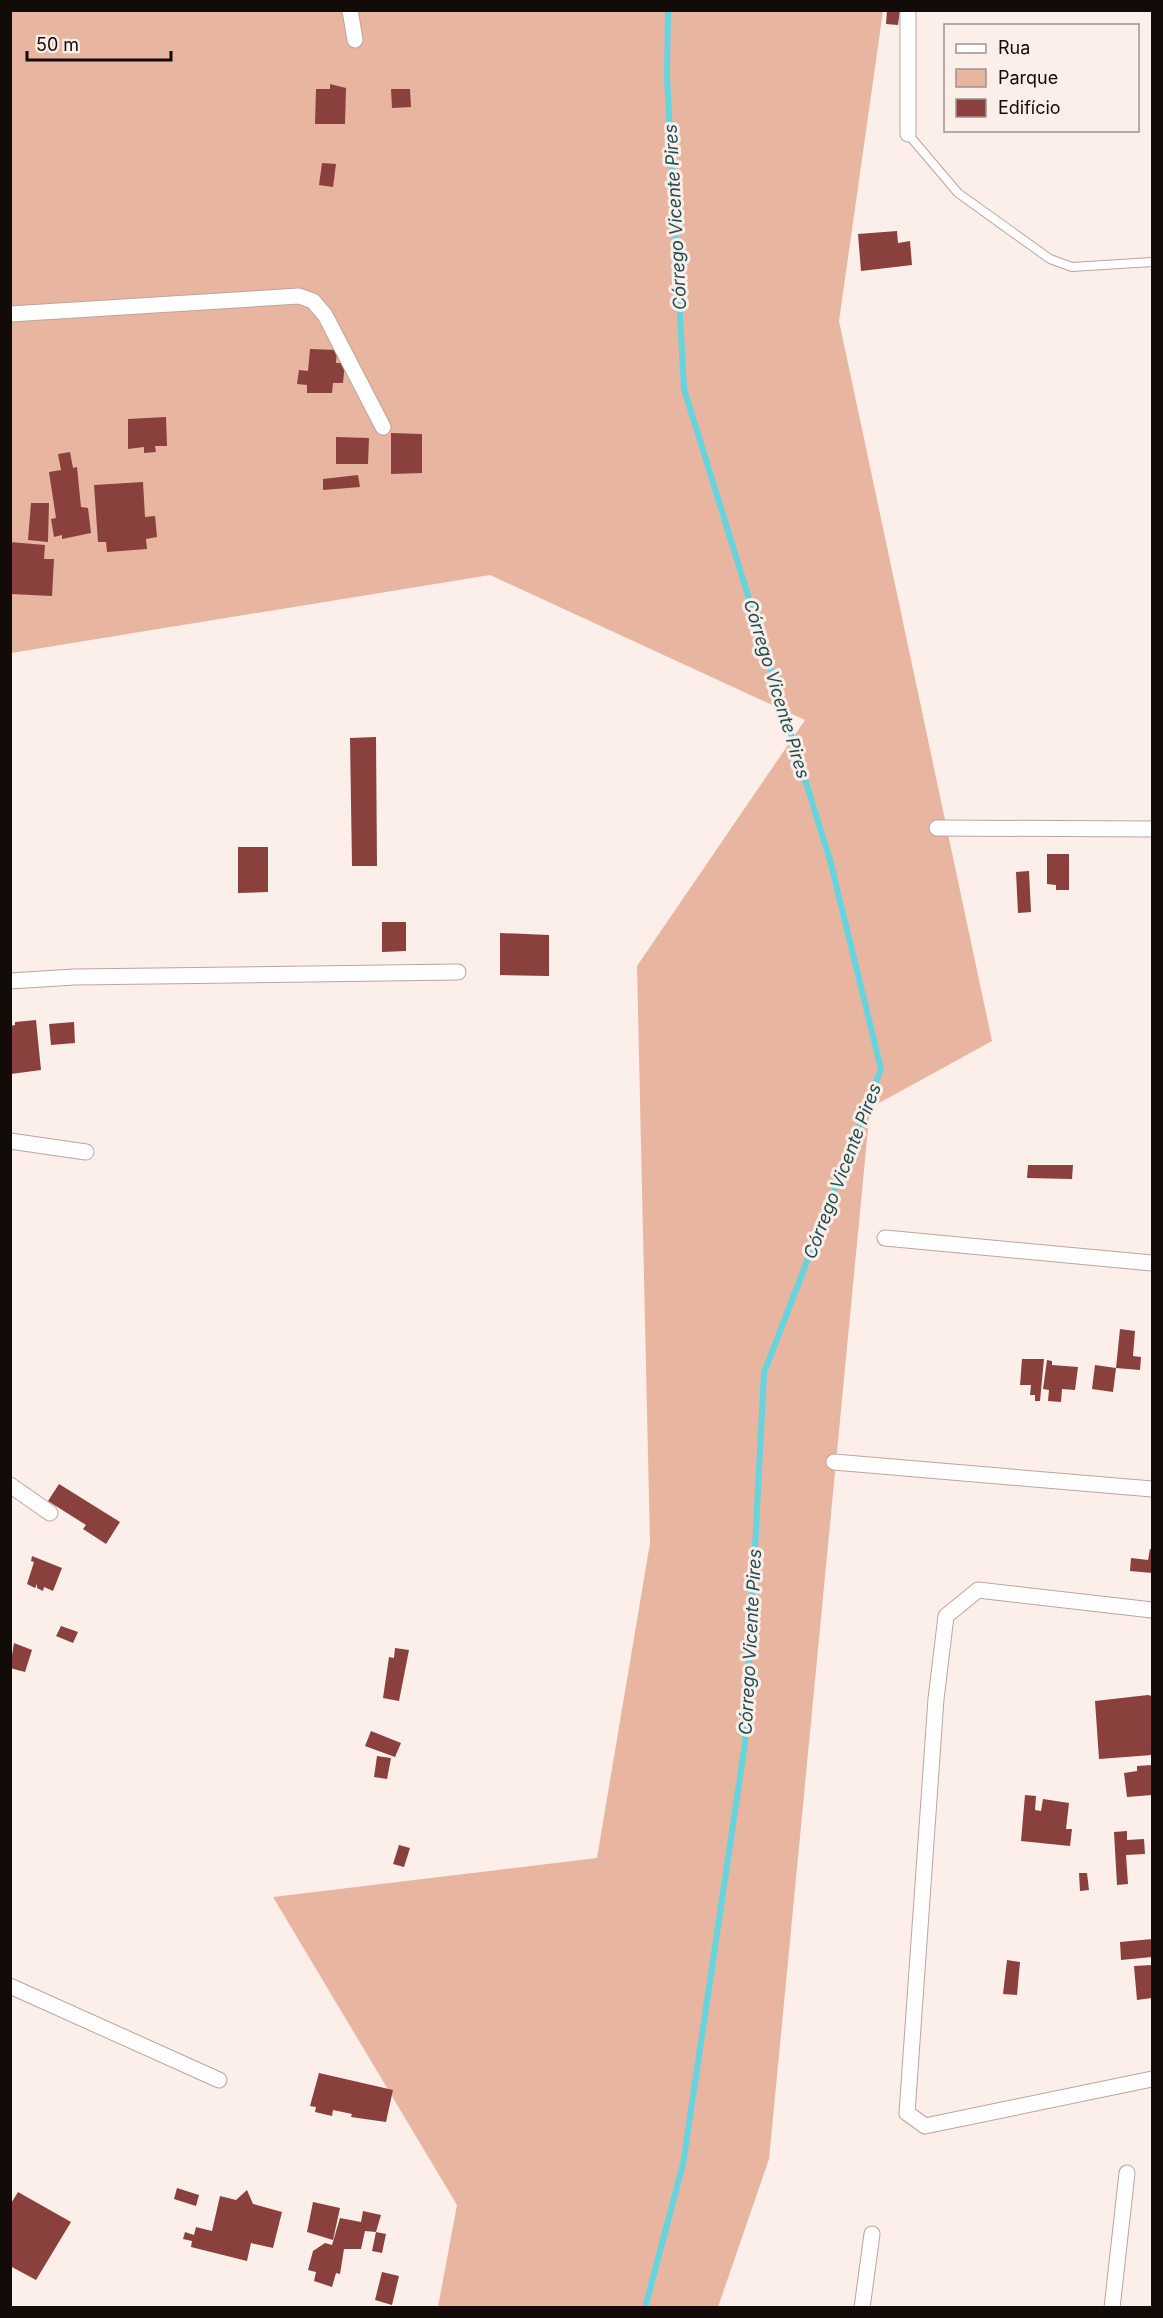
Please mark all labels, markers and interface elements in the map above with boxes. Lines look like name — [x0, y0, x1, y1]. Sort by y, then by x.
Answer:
scale bar — [27, 24, 171, 62]
legend — [944, 24, 1139, 132]
text: 50 m — [36, 34, 79, 55]
text: Rua — [998, 37, 1030, 58]
text: Parque — [998, 67, 1058, 88]
text: Edifício — [998, 97, 1061, 118]
water label: Córrego Vicente Pires — [660, 123, 690, 311]
water label: Córrego Vicente Pires — [740, 597, 814, 781]
water label: Córrego Vicente Pires — [799, 1080, 885, 1262]
water label: Córrego Vicente Pires — [735, 1548, 765, 1736]

